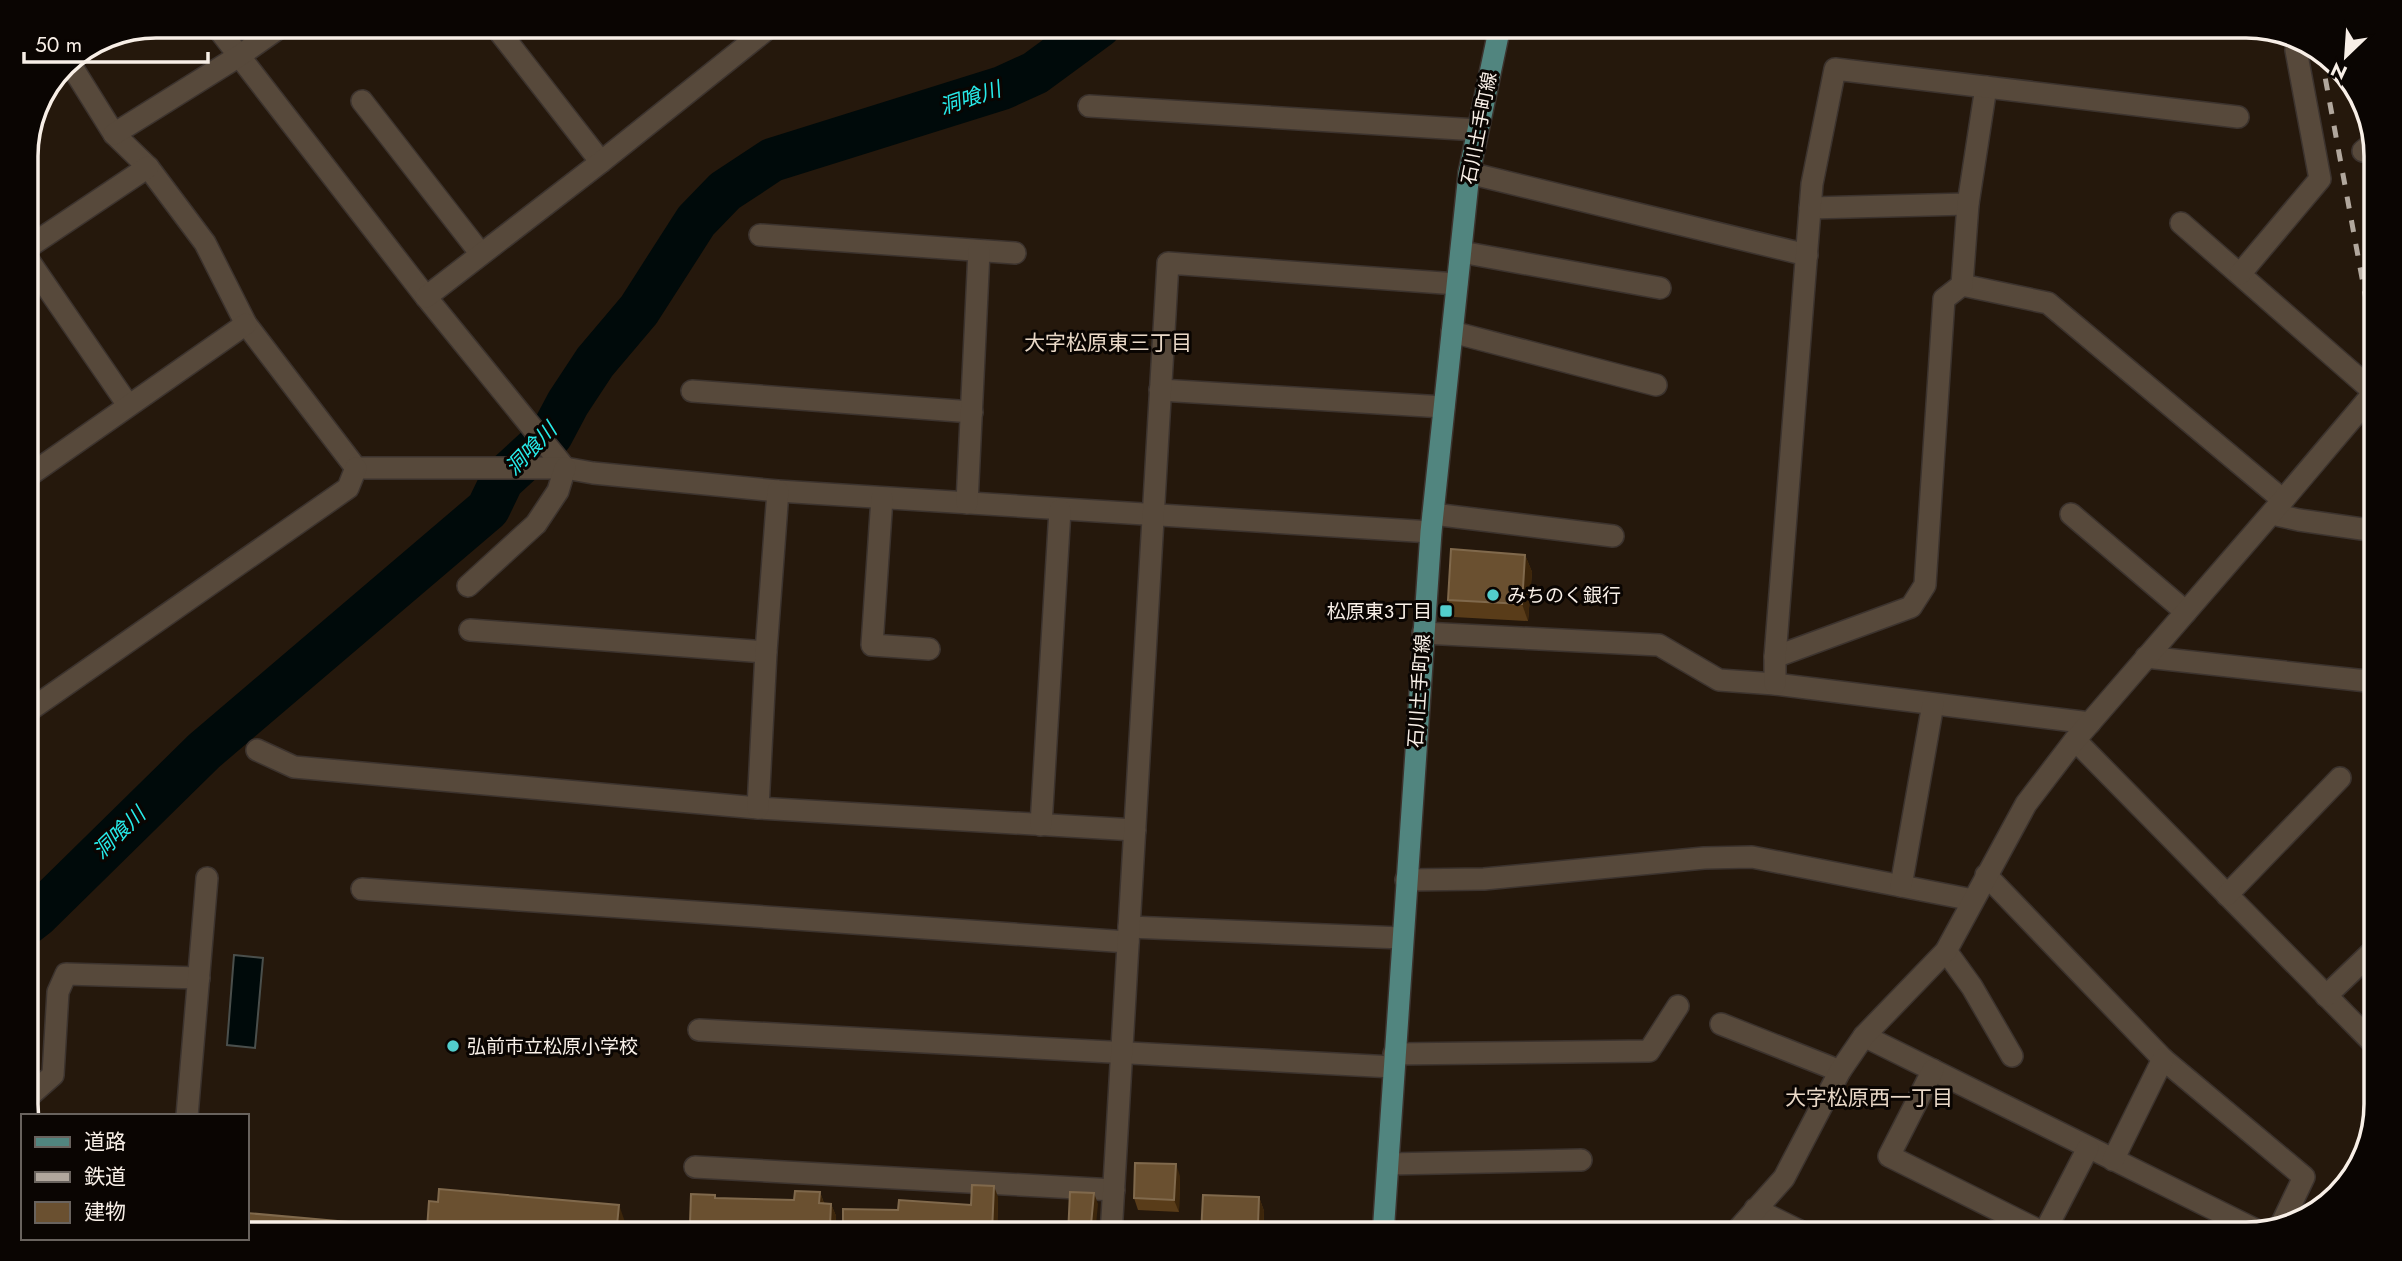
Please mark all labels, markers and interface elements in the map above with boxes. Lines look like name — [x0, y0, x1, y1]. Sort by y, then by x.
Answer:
scale bar — [24, 21, 208, 65]
north arrow — [2311, 21, 2381, 91]
text: 50 m — [35, 30, 82, 60]
text: N — [2326, 56, 2352, 86]
street label: 石川土手町線 — [1455, 69, 1503, 187]
water label: 洞喰川 — [935, 73, 1006, 122]
district label: 大字松原東三丁目 — [1024, 328, 1192, 358]
water label: 洞喰川 — [498, 414, 565, 482]
place label: みちのく銀行 — [1507, 582, 1621, 609]
marker: みちのく銀行 — [1485, 587, 1501, 603]
place label: 松原東3丁目 — [1327, 598, 1432, 625]
marker: 松原東3丁目 — [1438, 603, 1454, 619]
street label: 石川土手町線 — [1402, 633, 1436, 749]
water label: 洞喰川 — [86, 799, 154, 866]
place label: 弘前市立松原小学校 — [467, 1033, 638, 1060]
marker: 弘前市立松原小学校 — [445, 1038, 461, 1054]
district label: 大字松原西一丁目 — [1785, 1083, 1953, 1113]
legend — [21, 1114, 248, 1240]
text: 道路 — [84, 1127, 126, 1157]
text: 鉄道 — [84, 1162, 126, 1192]
text: 建物 — [84, 1197, 126, 1227]

